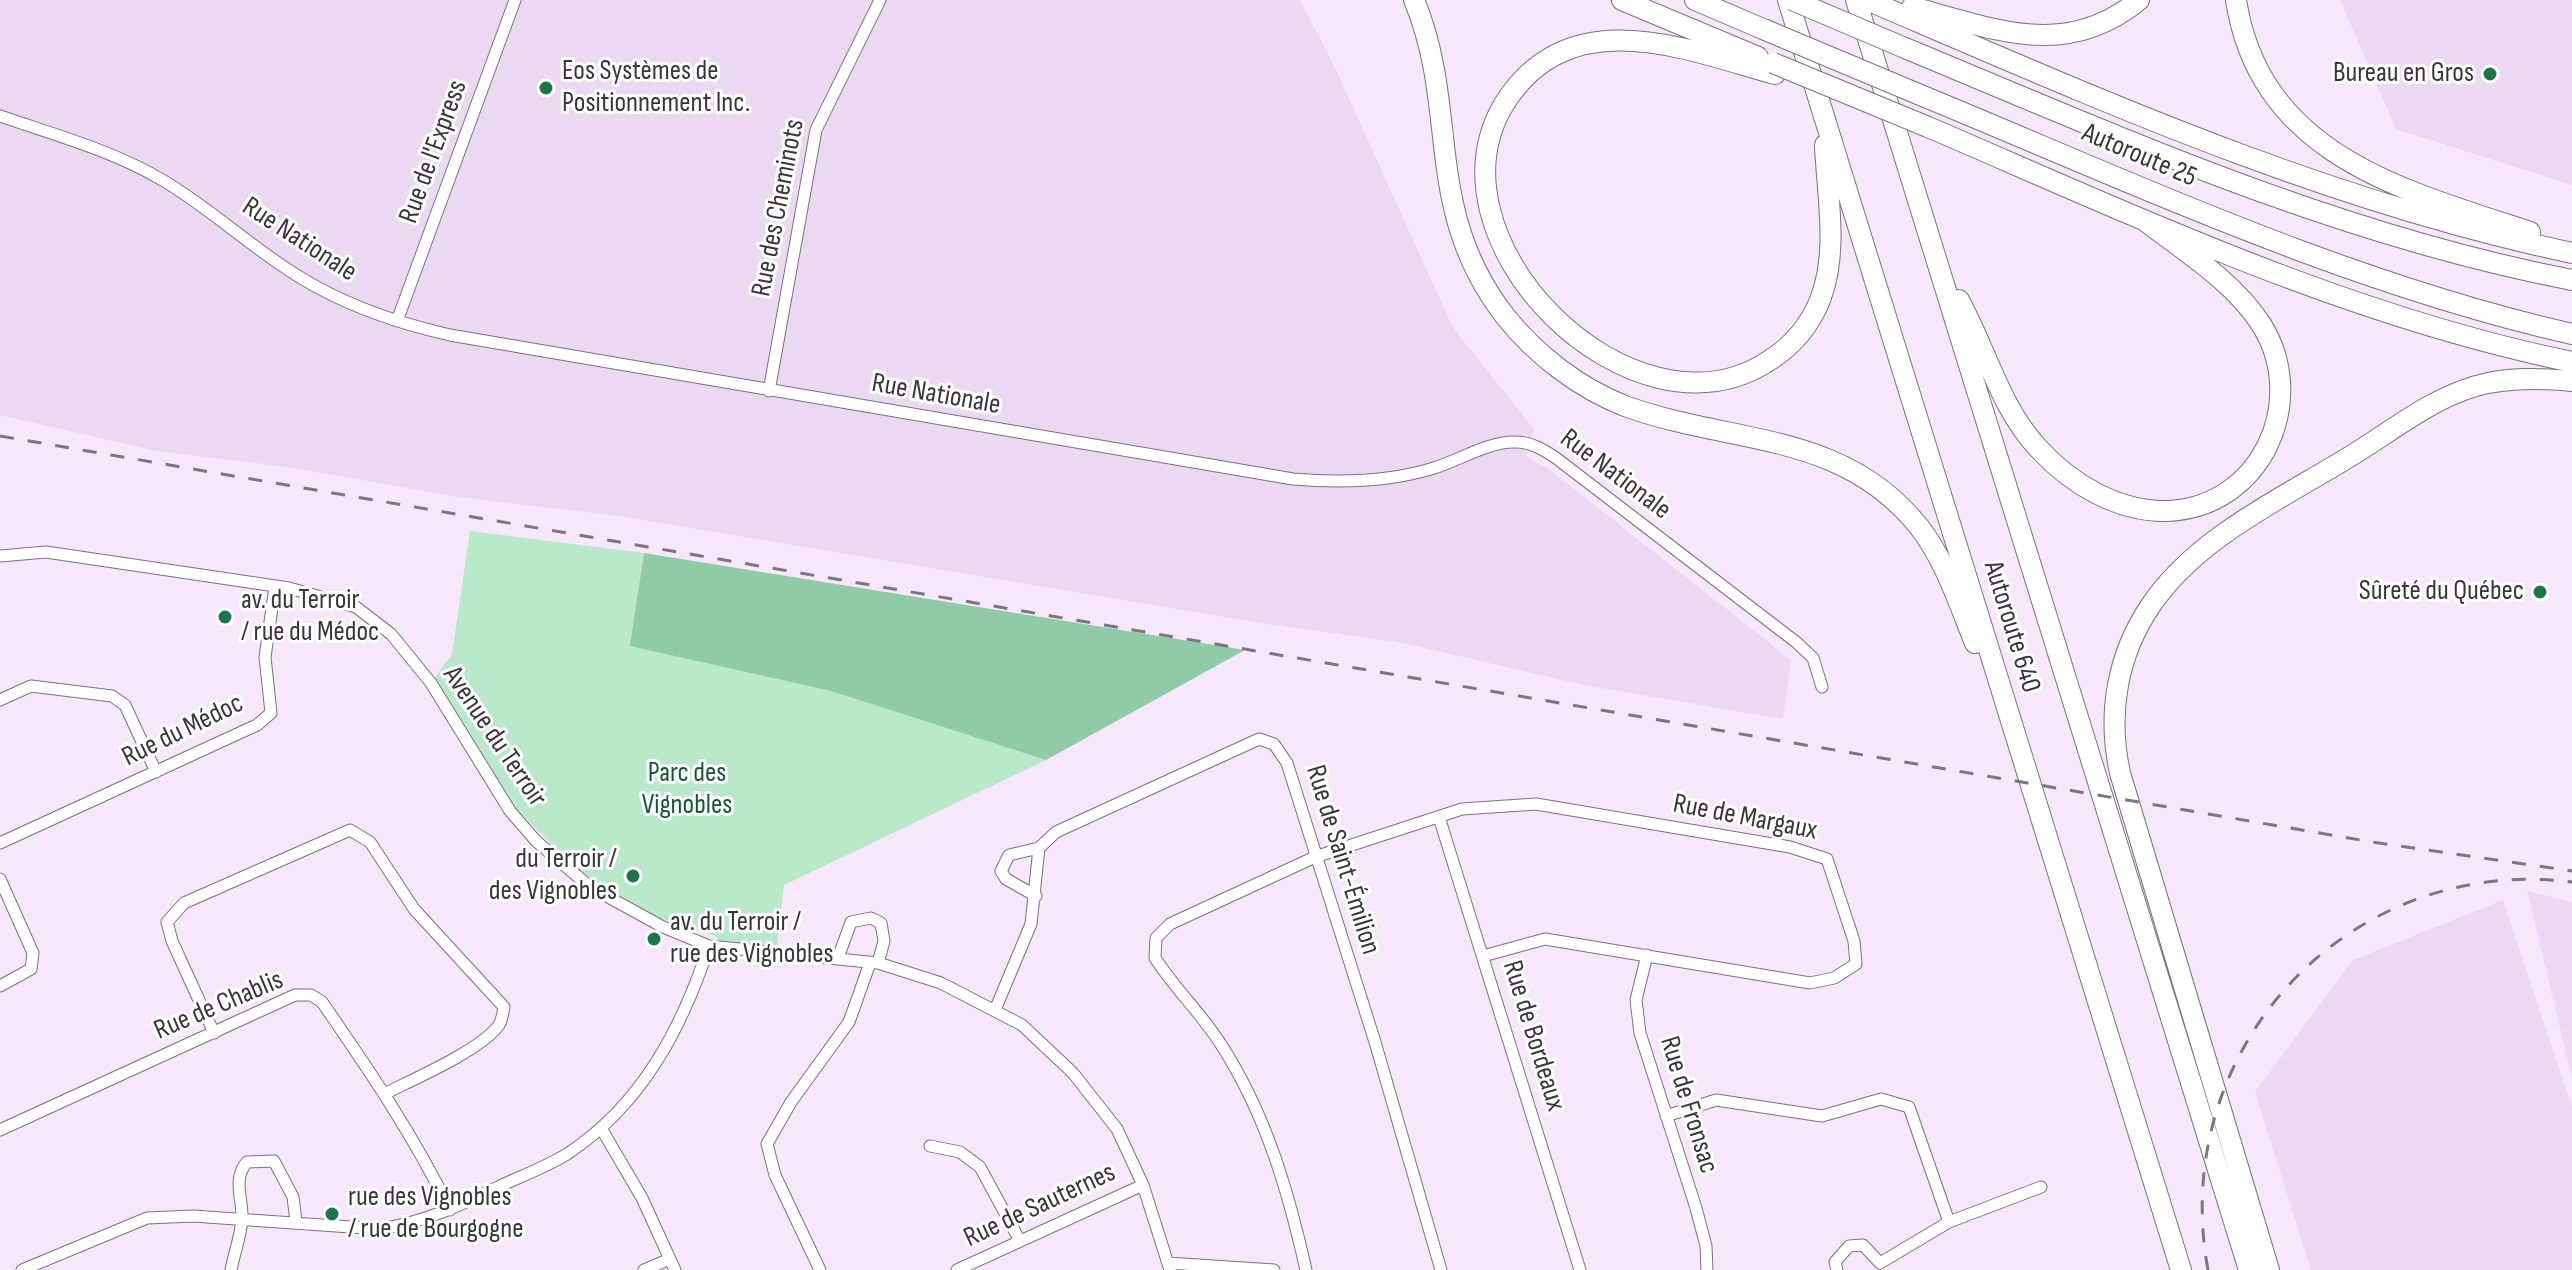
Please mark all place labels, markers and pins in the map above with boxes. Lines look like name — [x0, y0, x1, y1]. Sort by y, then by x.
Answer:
place label: Eos Systèmes de Positionnement Inc. — [562, 55, 750, 121]
place label: Bureau en Gros — [2333, 57, 2474, 91]
marker: Bureau en Gros — [2481, 65, 2499, 83]
marker: Eos Systèmes de Positionnement Inc. — [537, 79, 555, 97]
place label: Sûreté du Québec — [2359, 575, 2524, 609]
marker: Sûreté du Québec — [2531, 583, 2549, 601]
place label: av. du Terroir / rue du Médoc — [241, 584, 379, 650]
marker: av. du Terroir / rue du Médoc — [216, 608, 234, 626]
place label: du Terroir / des Vignobles — [489, 843, 617, 909]
marker: du Terroir / des Vignobles — [624, 867, 642, 885]
place label: av. du Terroir / rue des Vignobles — [670, 906, 834, 972]
marker: av. du Terroir / rue des Vignobles — [645, 930, 663, 948]
place label: rue des Vignobles / rue de Bourgogne — [348, 1181, 524, 1247]
marker: rue des Vignobles / rue de Bourgogne — [323, 1205, 341, 1223]

